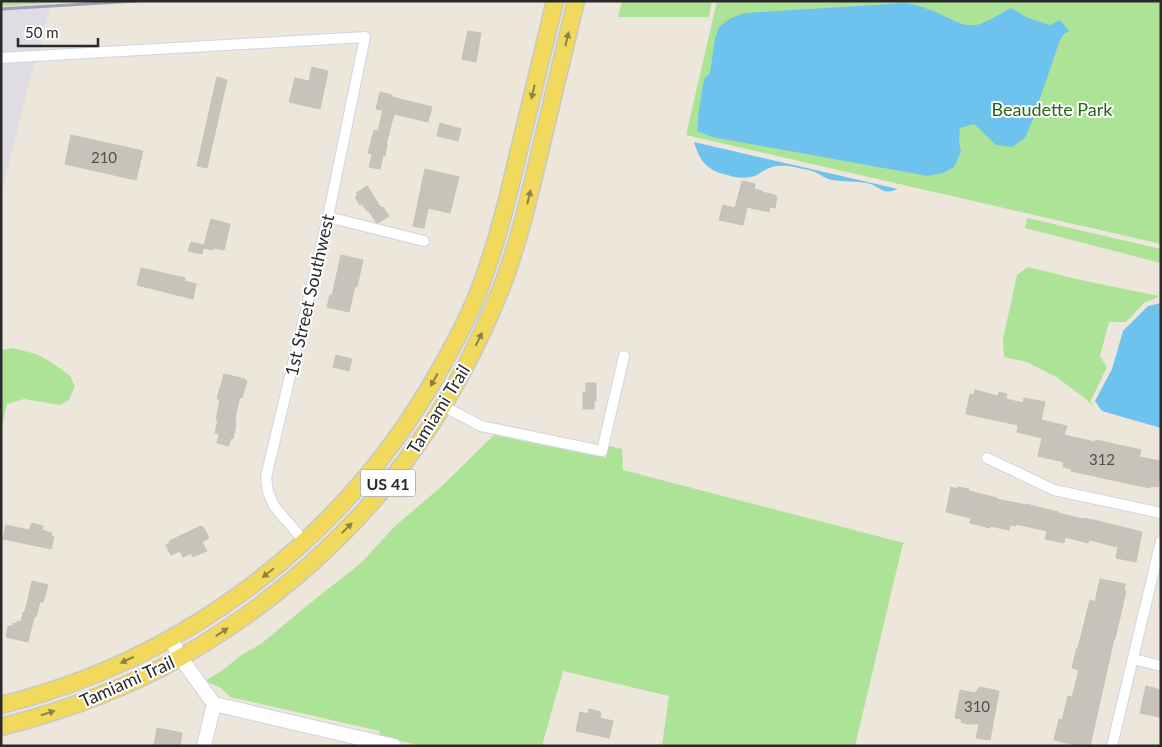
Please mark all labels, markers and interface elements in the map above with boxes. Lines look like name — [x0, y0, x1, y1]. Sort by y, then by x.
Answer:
scale bar — [18, 15, 98, 47]
text: 50 m — [25, 23, 59, 41]
one-way arrow — [563, 32, 571, 47]
one-way arrow — [529, 84, 537, 99]
park label: Beaudette Park — [991, 98, 1113, 120]
house number: 210 — [91, 148, 117, 166]
one-way arrow — [525, 190, 533, 205]
street label: 1st Street Southwest — [280, 211, 338, 378]
one-way arrow — [475, 332, 483, 346]
street label: Tamiami Trail — [402, 360, 474, 458]
one-way arrow — [430, 373, 439, 386]
house number: 312 — [1089, 450, 1115, 468]
road number: US 41 — [360, 469, 416, 496]
one-way arrow — [340, 523, 352, 535]
one-way arrow — [262, 568, 275, 579]
one-way arrow — [215, 627, 228, 636]
street label: Tamiami Trail — [76, 650, 178, 712]
one-way arrow — [120, 656, 134, 664]
house number: 310 — [964, 697, 990, 715]
one-way arrow — [41, 709, 56, 717]

